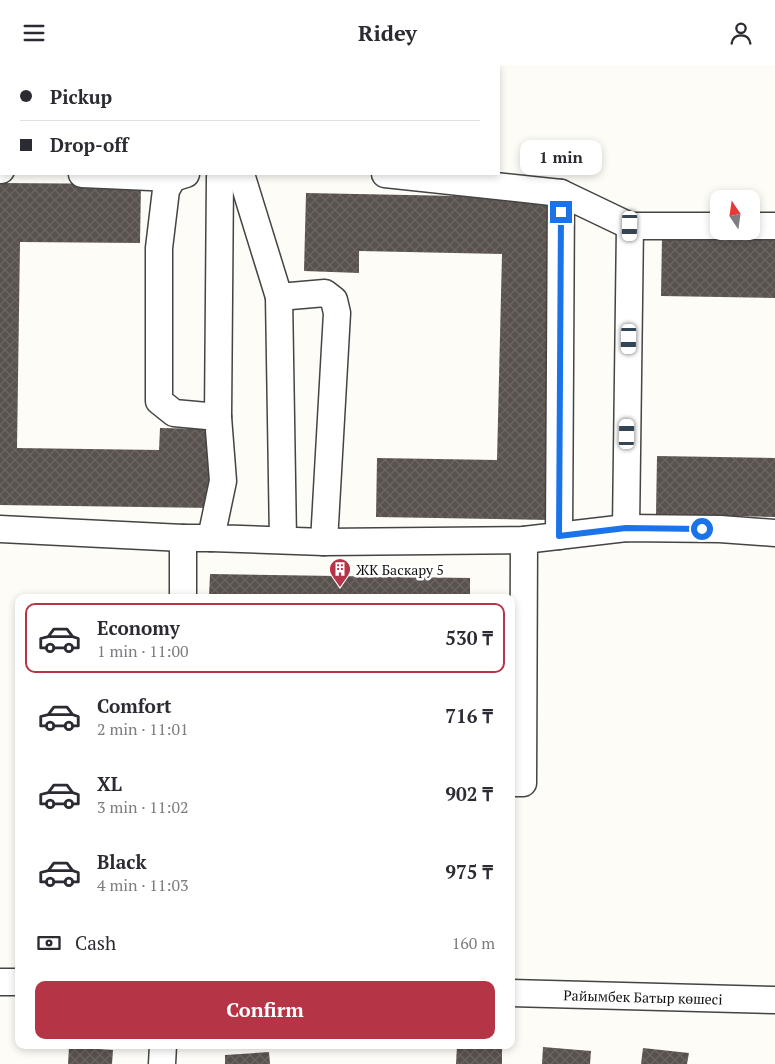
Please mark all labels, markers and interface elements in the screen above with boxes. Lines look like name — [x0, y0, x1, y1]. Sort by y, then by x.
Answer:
text: Ridey — [358, 18, 417, 47]
icon: menu — [20, 19, 48, 47]
icon: person — [727, 19, 755, 47]
text: Pickup — [50, 84, 112, 109]
text: Drop-off — [50, 132, 128, 157]
callout: 1 min — [520, 139, 602, 175]
text: 1 min — [539, 146, 583, 168]
north arrow — [710, 190, 760, 240]
map controls — [710, 190, 760, 240]
route end — [550, 201, 572, 223]
car — [622, 211, 637, 241]
car — [621, 324, 636, 354]
car — [619, 419, 634, 449]
route start — [691, 518, 713, 540]
building icon: ЖК Баскару 5 — [328, 557, 352, 588]
place label: ЖК Баскару 5 — [356, 560, 444, 579]
text: Economy — [97, 615, 180, 640]
icon: car — [37, 616, 82, 661]
text: 530 ₸ — [445, 625, 493, 650]
text: 1 min · 11:00 — [97, 640, 189, 662]
text: Comfort — [97, 693, 172, 718]
icon: car — [37, 694, 82, 739]
text: 716 ₸ — [445, 703, 493, 728]
text: 2 min · 11:01 — [97, 718, 189, 740]
text: XL — [97, 771, 122, 796]
icon: car — [37, 772, 82, 817]
text: 902 ₸ — [445, 781, 493, 806]
text: 3 min · 11:02 — [97, 796, 189, 818]
text: Black — [97, 849, 147, 874]
icon: car — [37, 850, 82, 895]
text: 975 ₸ — [445, 859, 493, 884]
text: 4 min · 11:03 — [97, 874, 189, 896]
icon: cash — [35, 929, 63, 957]
text: Cash — [75, 930, 116, 955]
text: 160 m — [452, 932, 495, 954]
button: Confirm — [35, 981, 495, 1039]
street label: Райымбек Батыр көшесі — [563, 985, 723, 1008]

